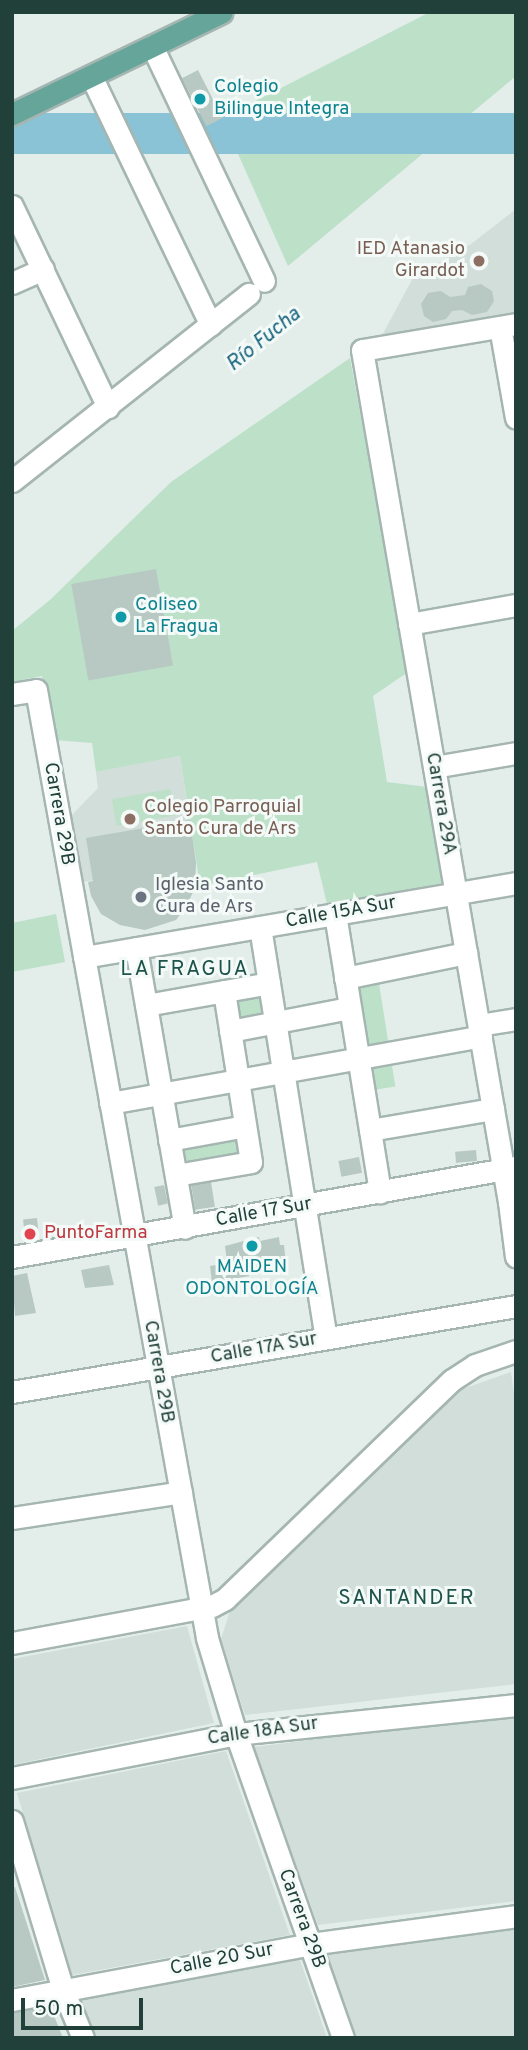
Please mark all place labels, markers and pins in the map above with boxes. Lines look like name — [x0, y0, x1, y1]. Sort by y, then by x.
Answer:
place label: Colegio Bilingue Integra — [214, 77, 349, 121]
marker: Colegio Bilingue Integra — [192, 91, 208, 107]
place label: IED Atanasio Girardot — [356, 239, 465, 283]
marker: IED Atanasio Girardot — [471, 253, 487, 269]
place label: Coliseo La Fragua — [135, 595, 218, 639]
marker: Coliseo La Fragua — [113, 609, 129, 625]
place label: Colegio Parroquial Santo Cura de Ars — [144, 797, 301, 841]
marker: Colegio Parroquial Santo Cura de Ars — [122, 811, 138, 827]
place label: Iglesia Santo Cura de Ars — [155, 875, 264, 919]
marker: Iglesia Santo Cura de Ars — [133, 889, 149, 905]
place label: PuntoFarma — [44, 1223, 147, 1245]
marker: PuntoFarma — [22, 1226, 38, 1242]
marker: MAIDEN ODONTOLOGÍA — [244, 1238, 260, 1254]
place label: MAIDEN ODONTOLOGÍA — [185, 1257, 319, 1301]

